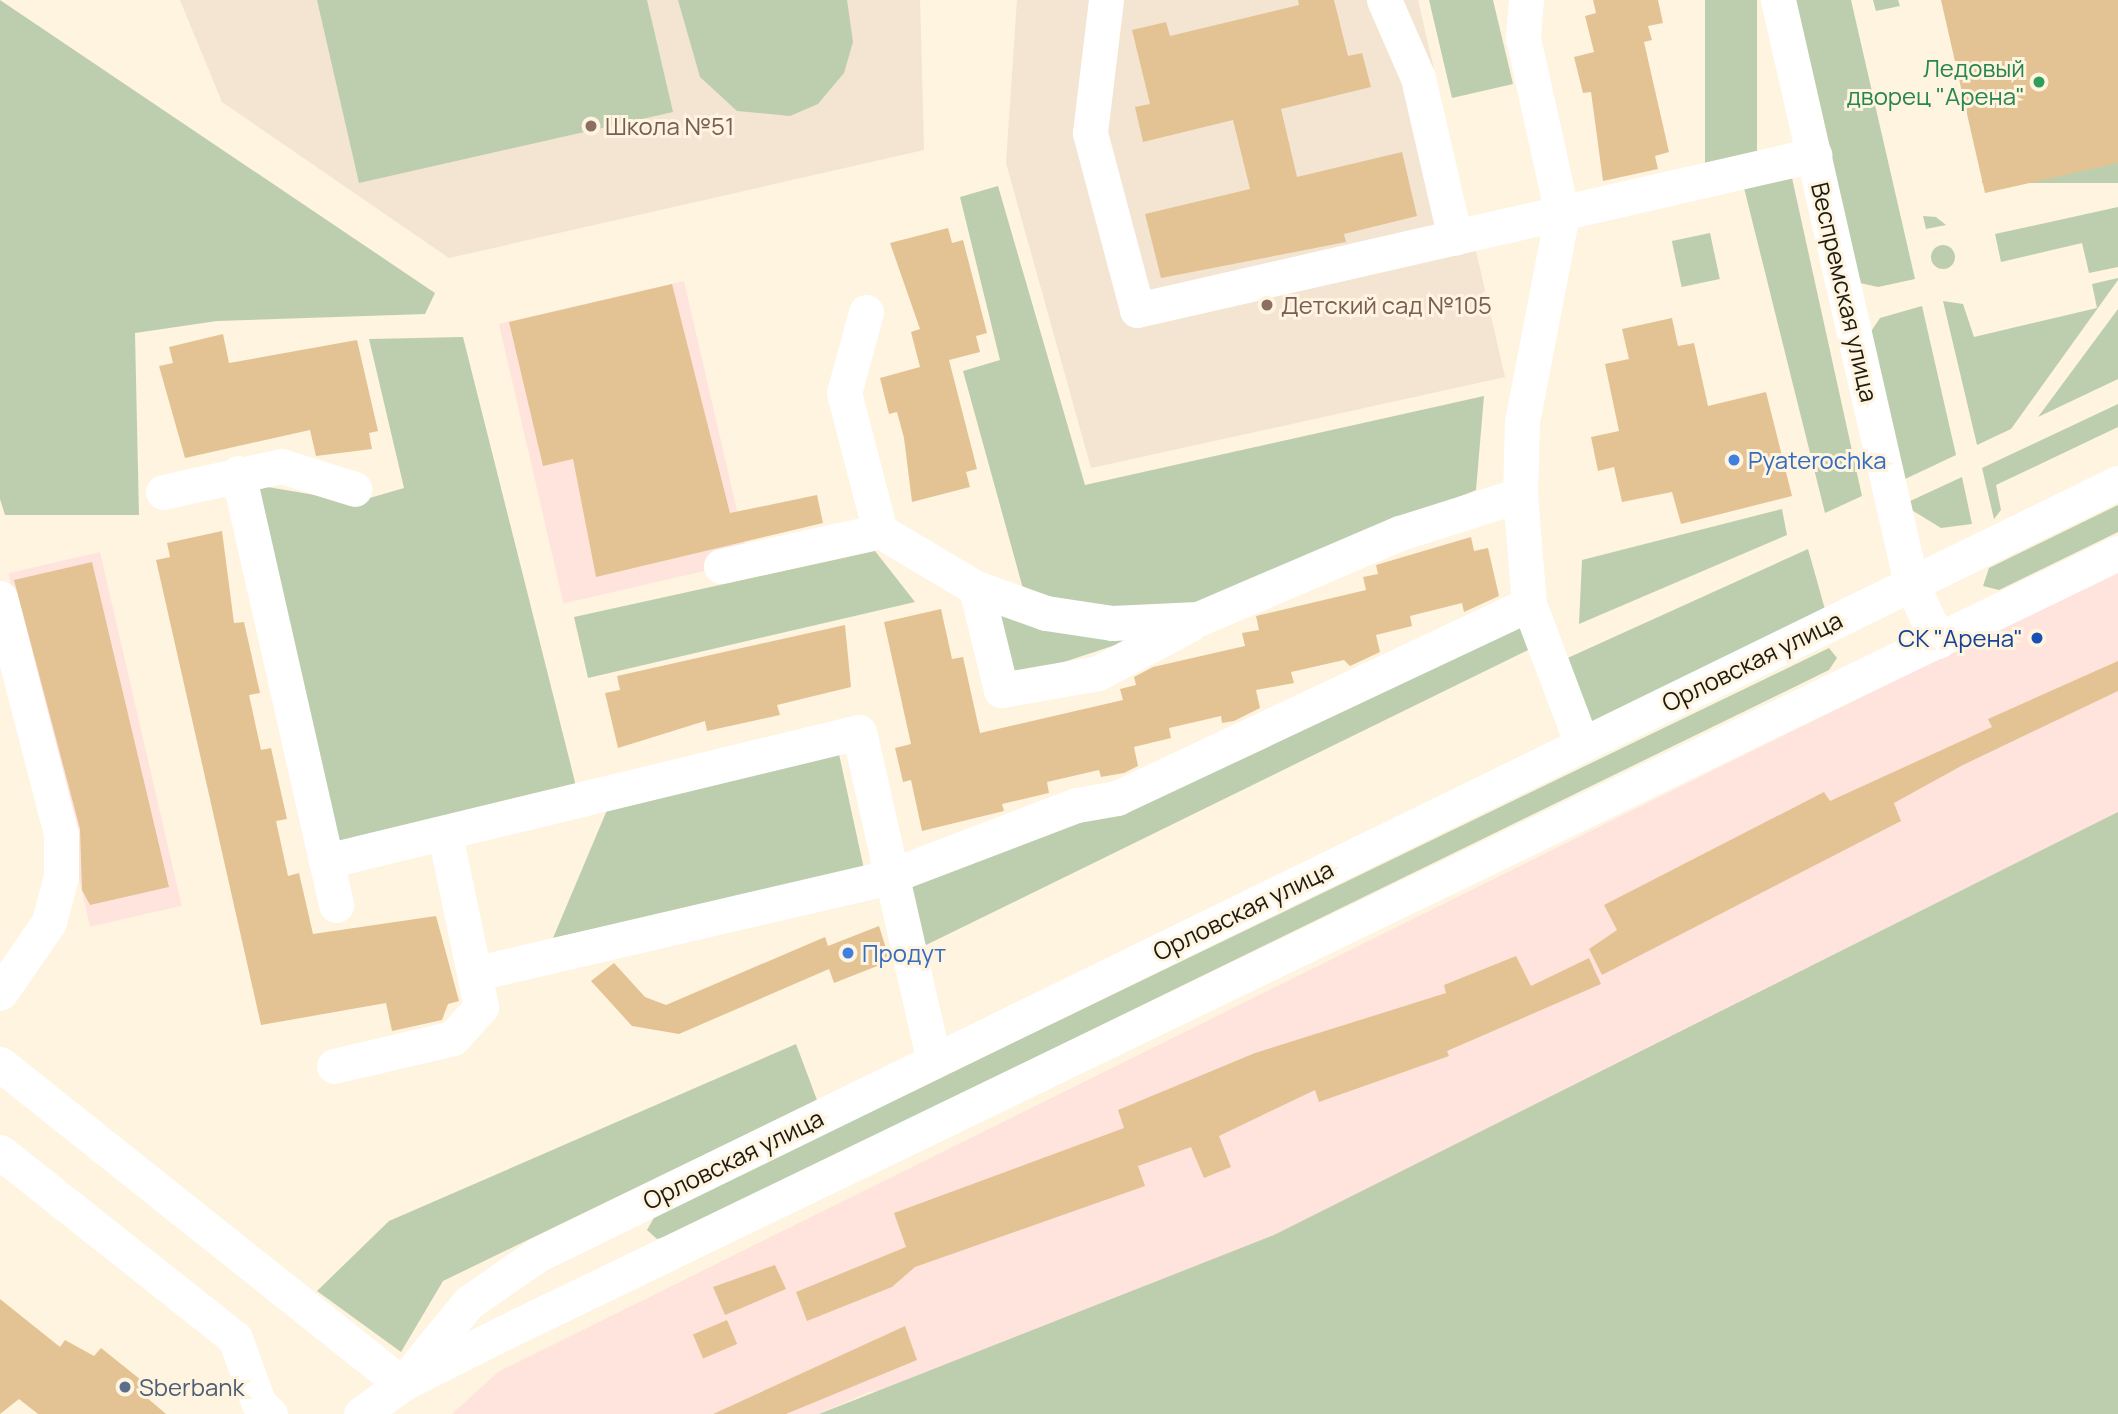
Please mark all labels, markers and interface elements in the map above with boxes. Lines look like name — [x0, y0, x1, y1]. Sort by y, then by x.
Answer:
place label: Ледовый дворец "Арена" — [1846, 54, 2025, 110]
marker: Ледовый дворец "Арена" — [2031, 74, 2047, 90]
place label: Школа №51 — [605, 112, 734, 140]
marker: Школа №51 — [583, 118, 599, 134]
street label: Веспремская улица — [1806, 179, 1884, 405]
place label: Детский сад №105 — [1281, 291, 1492, 319]
marker: Детский сад №105 — [1259, 297, 1275, 313]
place label: Pyaterochka — [1748, 446, 1887, 474]
marker: Pyaterochka — [1726, 452, 1742, 468]
street label: Орловская улица — [1657, 605, 1847, 717]
place label: СК "Арена" — [1897, 624, 2023, 652]
marker: СК "Арена" — [2029, 630, 2045, 646]
street label: Орловская улица — [1148, 854, 1338, 966]
place label: Продут — [862, 939, 946, 967]
marker: Продут — [840, 945, 856, 961]
street label: Орловская улица — [638, 1103, 828, 1215]
place label: Sberbank — [139, 1373, 244, 1401]
marker: Sberbank — [117, 1379, 133, 1395]

